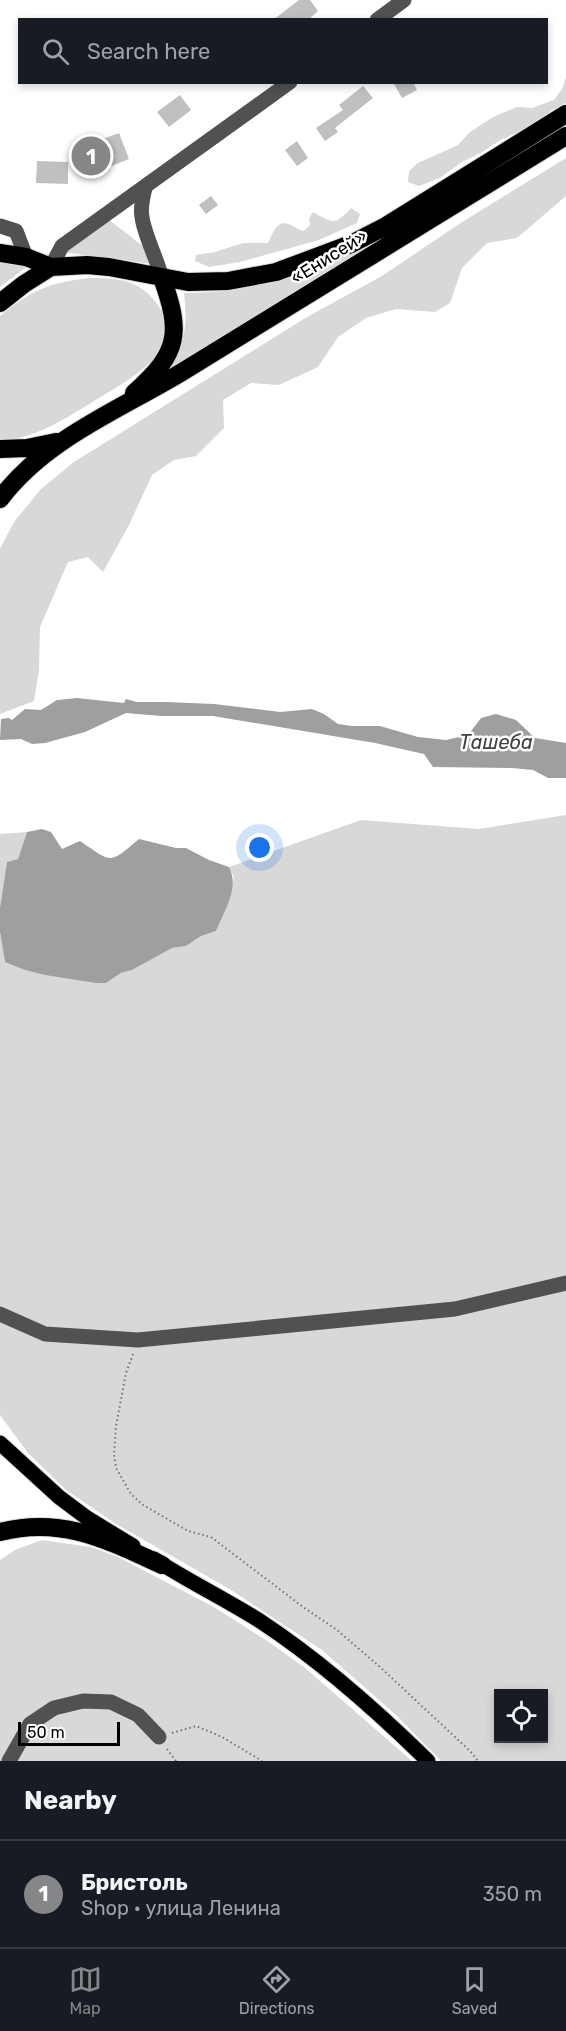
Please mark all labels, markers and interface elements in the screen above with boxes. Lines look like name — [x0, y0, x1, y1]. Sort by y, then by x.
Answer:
search box — [18, 18, 548, 84]
icon: search — [39, 35, 72, 68]
text: Search here — [87, 38, 210, 65]
pin: 1 — [72, 134, 110, 178]
street label: «Енисей» — [287, 225, 371, 289]
water label: Ташеба — [459, 730, 533, 754]
your location — [245, 833, 274, 862]
map controls — [494, 1689, 548, 1743]
button: locate — [494, 1689, 548, 1743]
scale bar — [18, 1719, 120, 1746]
text: 50 m — [27, 1723, 65, 1742]
text: Nearby — [24, 1785, 117, 1816]
text: Бристоль — [81, 1869, 188, 1896]
text: 1 — [39, 1882, 48, 1906]
text: 350 m — [483, 1882, 542, 1906]
text: Shop · улица Ленина — [81, 1896, 281, 1920]
tab: Map — [69, 1963, 102, 2018]
tab: Directions — [239, 1963, 315, 2018]
tab: Saved — [452, 1963, 497, 2018]

